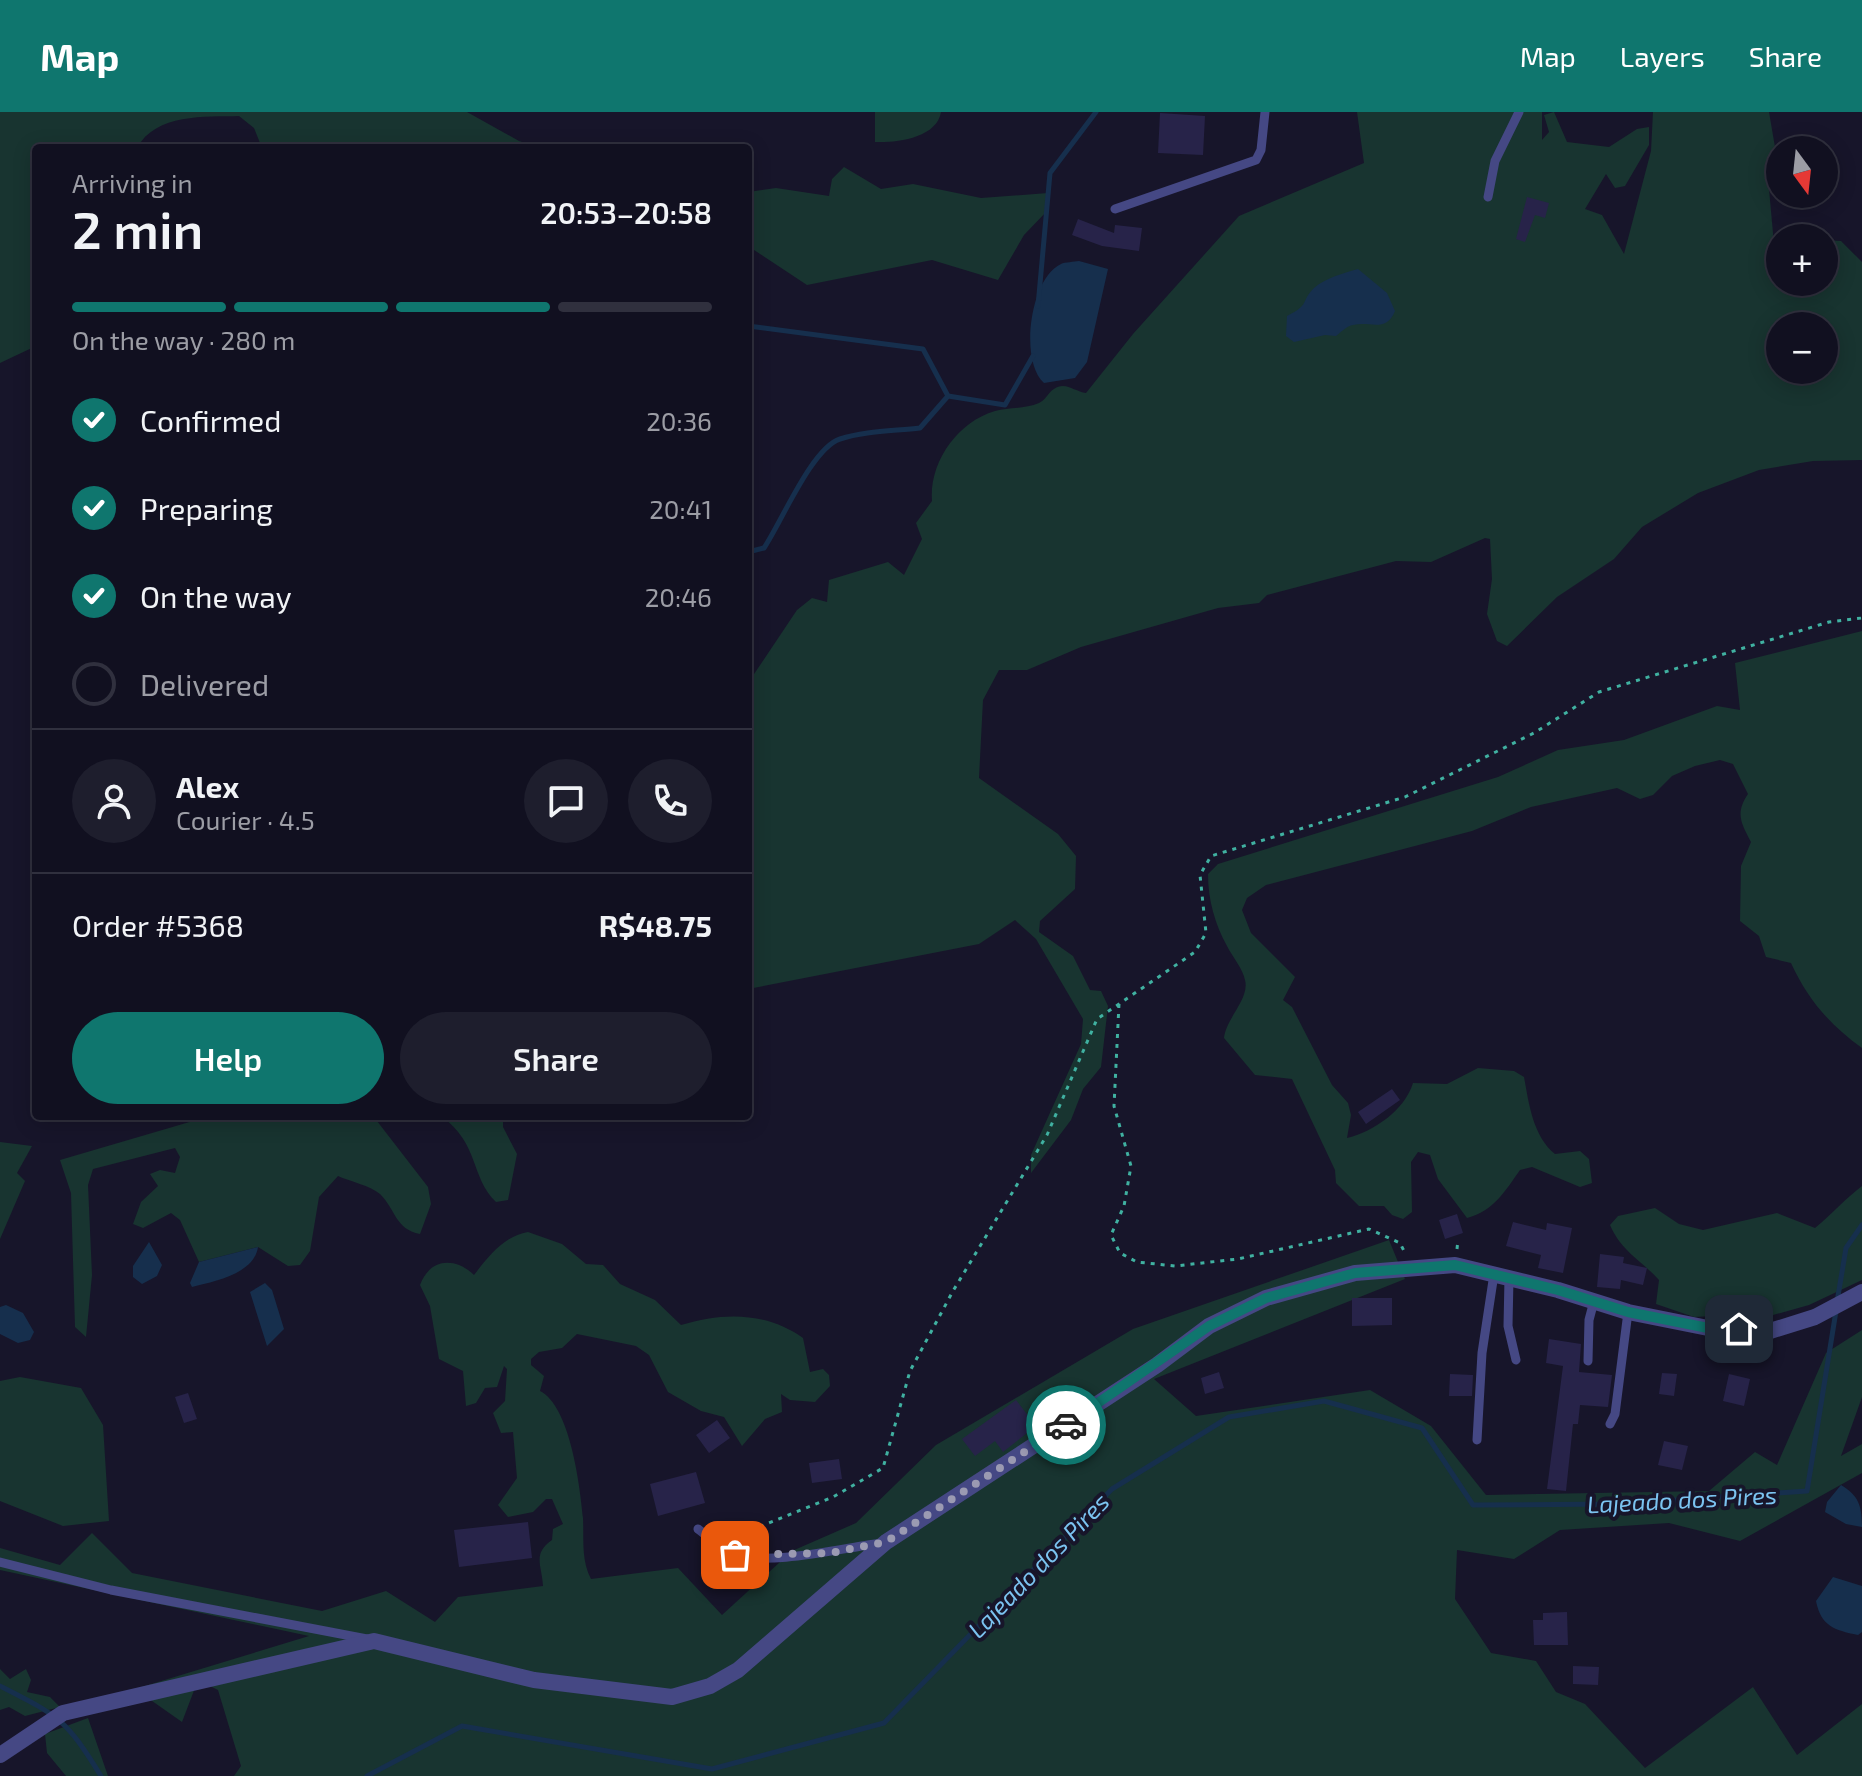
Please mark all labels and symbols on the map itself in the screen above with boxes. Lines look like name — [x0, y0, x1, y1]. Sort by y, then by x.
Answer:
north arrow — [1766, 136, 1838, 208]
pin — [1705, 1295, 1773, 1363]
courier — [1026, 1385, 1106, 1465]
water label: Lajeado dos Pires — [1586, 1480, 1778, 1518]
water label: Lajeado dos Pires — [961, 1487, 1115, 1643]
pin — [701, 1521, 769, 1589]

